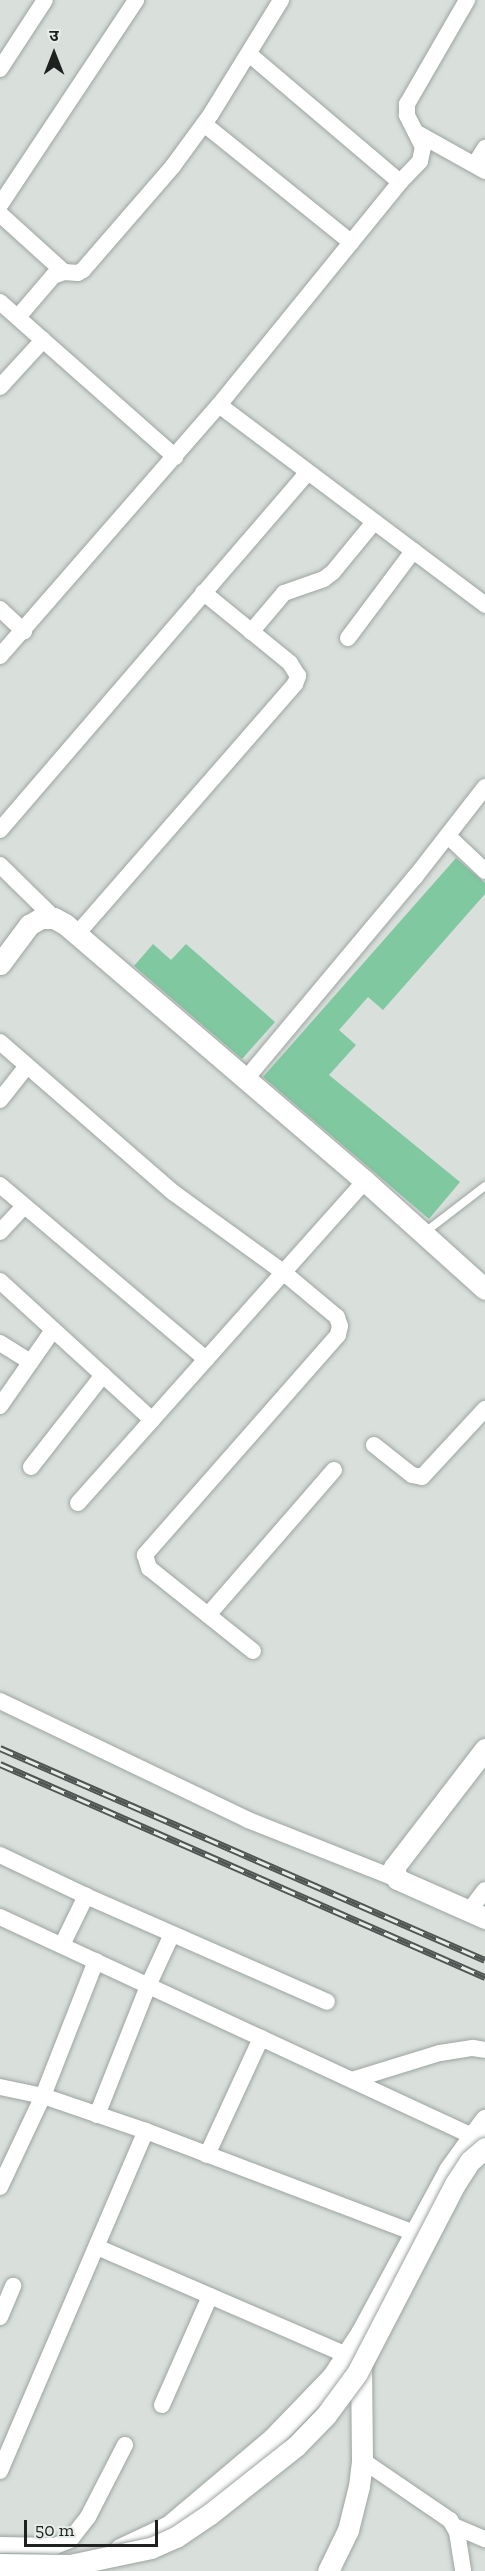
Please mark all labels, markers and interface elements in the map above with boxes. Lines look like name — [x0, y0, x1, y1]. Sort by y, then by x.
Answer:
north arrow — [24, 24, 84, 84]
text: उ — [49, 26, 59, 45]
scale bar — [27, 2508, 160, 2546]
text: 50 m — [35, 2519, 74, 2541]

